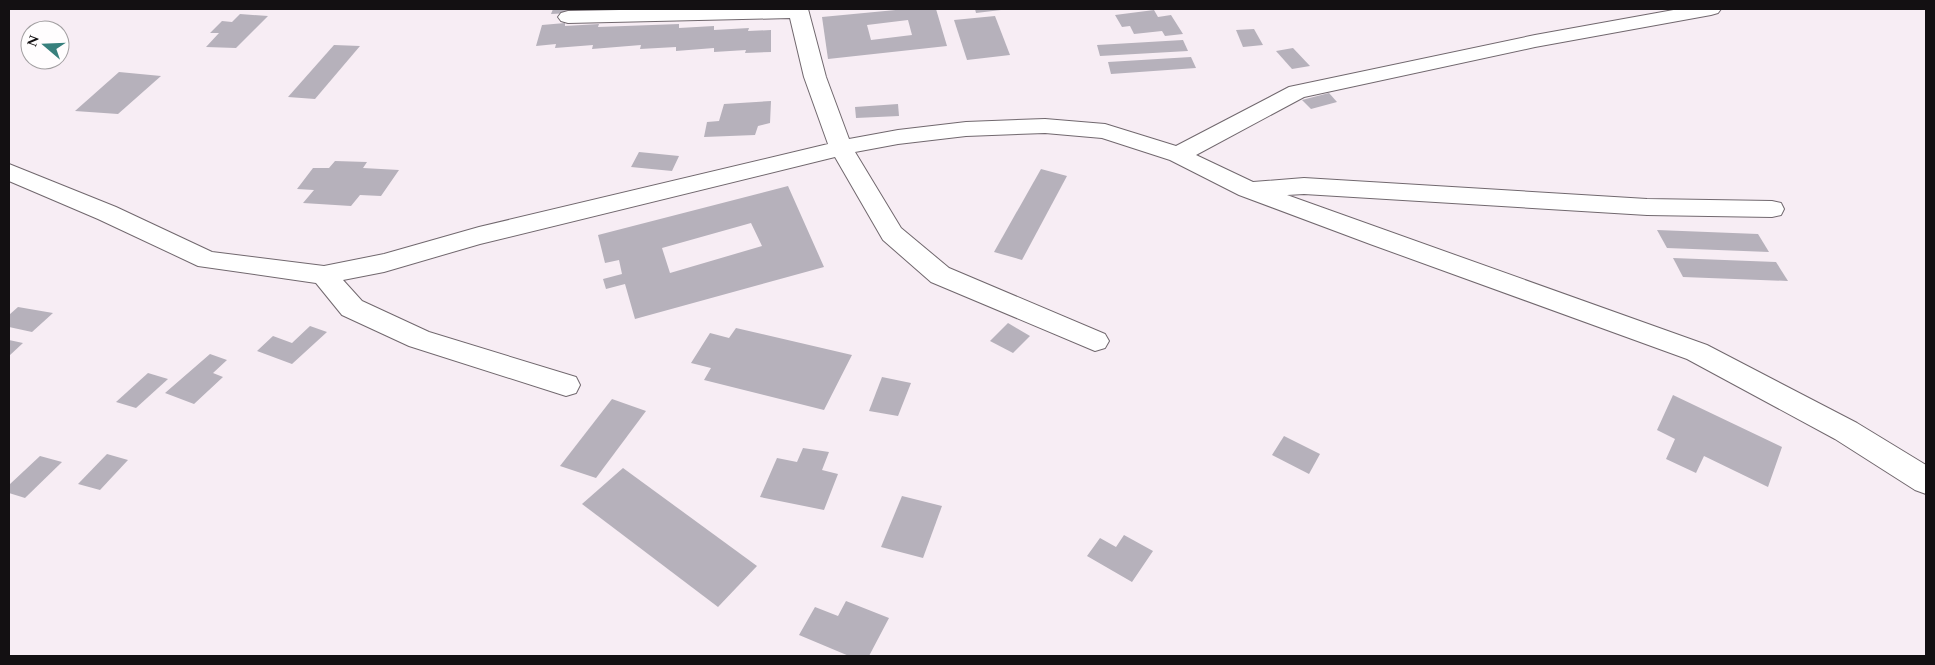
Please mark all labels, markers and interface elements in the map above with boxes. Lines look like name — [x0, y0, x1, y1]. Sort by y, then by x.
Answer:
north arrow — [20, 20, 70, 70]
text: N — [21, 32, 45, 50]

